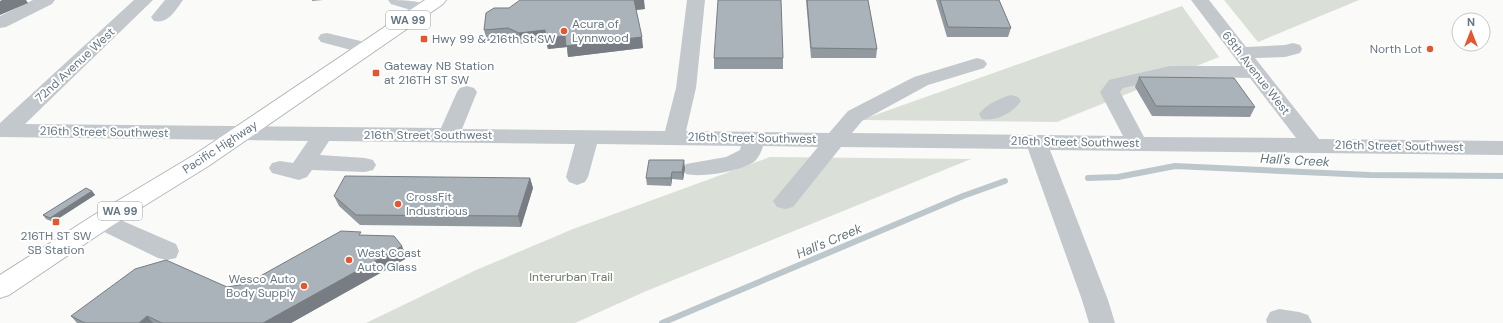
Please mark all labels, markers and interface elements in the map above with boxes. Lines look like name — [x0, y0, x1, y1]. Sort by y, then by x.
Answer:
road number: WA 99 — [386, 11, 430, 29]
north arrow — [1451, 12, 1491, 52]
text: N — [1467, 15, 1475, 29]
place label: Acura of Lynnwood — [572, 16, 629, 46]
street label: 72nd Avenue West — [32, 24, 118, 106]
marker: Acura of Lynnwood — [559, 26, 569, 36]
street label: 68th Avenue West — [1218, 28, 1294, 118]
place label: Hwy 99 & 216th St SW — [432, 31, 556, 47]
marker: Hwy 99 & 216th St SW — [419, 34, 429, 44]
place label: North Lot — [1370, 41, 1422, 57]
marker: North Lot — [1425, 44, 1435, 54]
place label: Gateway NB Station at 216TH ST SW — [384, 58, 494, 88]
marker: Gateway NB Station at 216TH ST SW — [371, 68, 381, 78]
street label: Pacific Highway — [179, 117, 261, 177]
street label: 216th Street Southwest — [39, 123, 169, 141]
street label: 216th Street Southwest — [364, 127, 493, 143]
street label: 216th Street Southwest — [687, 129, 817, 147]
street label: 216th Street Southwest — [1010, 133, 1140, 151]
street label: 216th Street Southwest — [1334, 137, 1464, 155]
water label: Hall's Creek — [1260, 150, 1330, 170]
place label: CrossFit Industrious — [406, 189, 468, 219]
marker: CrossFit Industrious — [393, 199, 403, 209]
road number: WA 99 — [98, 202, 142, 220]
marker: 216TH ST SW SB Station — [51, 217, 61, 227]
water label: Hall's Creek — [794, 219, 865, 262]
place label: 216TH ST SW SB Station — [21, 228, 92, 258]
place label: West Coast Auto Glass — [357, 245, 421, 275]
marker: West Coast Auto Glass — [344, 255, 354, 265]
park label: Interurban Trail — [529, 269, 613, 285]
place label: Wesco Auto Body Supply — [226, 271, 296, 301]
marker: Wesco Auto Body Supply — [299, 281, 309, 291]

